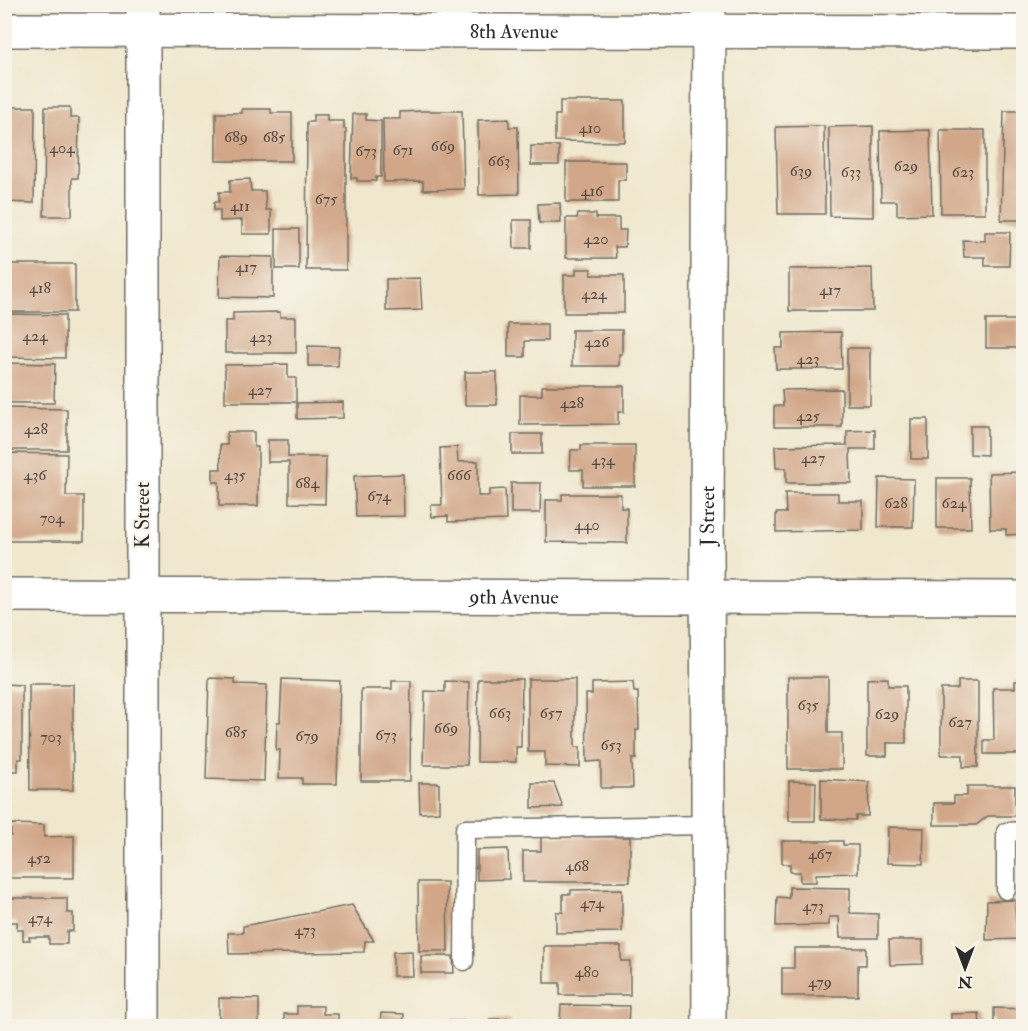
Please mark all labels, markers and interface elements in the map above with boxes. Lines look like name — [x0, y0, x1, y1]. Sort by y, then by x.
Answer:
street label: 8th Avenue — [470, 18, 558, 44]
house number: 410 — [579, 118, 601, 138]
house number: 689 — [224, 127, 248, 147]
house number: 685 — [263, 127, 285, 147]
house number: 669 — [431, 136, 455, 156]
house number: 404 — [49, 138, 76, 158]
house number: 671 — [392, 140, 414, 160]
house number: 673 — [355, 141, 377, 161]
house number: 663 — [488, 151, 510, 171]
house number: 629 — [894, 156, 918, 176]
house number: 639 — [790, 161, 812, 181]
house number: 633 — [841, 162, 861, 182]
house number: 623 — [952, 162, 974, 182]
house number: 416 — [581, 181, 604, 201]
house number: 675 — [315, 189, 337, 209]
house number: 411 — [230, 196, 250, 216]
house number: 420 — [584, 229, 608, 249]
house number: 417 — [235, 257, 257, 277]
house number: 418 — [29, 278, 51, 298]
house number: 417 — [819, 280, 841, 300]
house number: 424 — [581, 284, 608, 304]
house number: 424 — [22, 326, 49, 346]
house number: 423 — [250, 327, 272, 347]
house number: 426 — [585, 332, 610, 352]
house number: 423 — [797, 349, 819, 369]
house number: 427 — [248, 380, 273, 400]
house number: 428 — [560, 393, 585, 413]
house number: 425 — [796, 406, 820, 426]
house number: 428 — [24, 419, 49, 439]
house number: 427 — [801, 448, 826, 468]
house number: 434 — [591, 450, 616, 470]
house number: 436 — [24, 465, 47, 485]
house number: 435 — [224, 465, 246, 485]
house number: 666 — [447, 465, 472, 485]
house number: 684 — [295, 473, 320, 493]
street label: K Street — [130, 481, 155, 548]
street label: J Street — [694, 485, 720, 547]
house number: 674 — [367, 486, 392, 506]
house number: 628 — [884, 493, 908, 513]
house number: 624 — [942, 493, 968, 513]
house number: 704 — [40, 508, 65, 528]
house number: 440 — [574, 515, 600, 535]
street label: 9th Avenue — [467, 584, 559, 609]
house number: 635 — [797, 695, 819, 715]
house number: 663 — [489, 703, 511, 723]
house number: 657 — [540, 703, 563, 723]
house number: 629 — [875, 704, 899, 724]
house number: 627 — [948, 712, 972, 732]
house number: 669 — [434, 718, 458, 738]
house number: 685 — [225, 722, 247, 742]
house number: 673 — [375, 725, 397, 745]
house number: 679 — [295, 726, 319, 746]
house number: 703 — [40, 727, 62, 747]
house number: 653 — [600, 735, 622, 755]
house number: 467 — [808, 844, 833, 864]
house number: 452 — [27, 848, 51, 868]
house number: 468 — [565, 856, 590, 876]
house number: 474 — [580, 893, 605, 913]
house number: 473 — [802, 896, 824, 916]
house number: 474 — [28, 908, 53, 928]
house number: 473 — [294, 920, 316, 940]
north arrow — [935, 938, 995, 998]
house number: 480 — [575, 962, 599, 982]
house number: 479 — [808, 972, 832, 992]
text: N — [957, 972, 973, 992]

